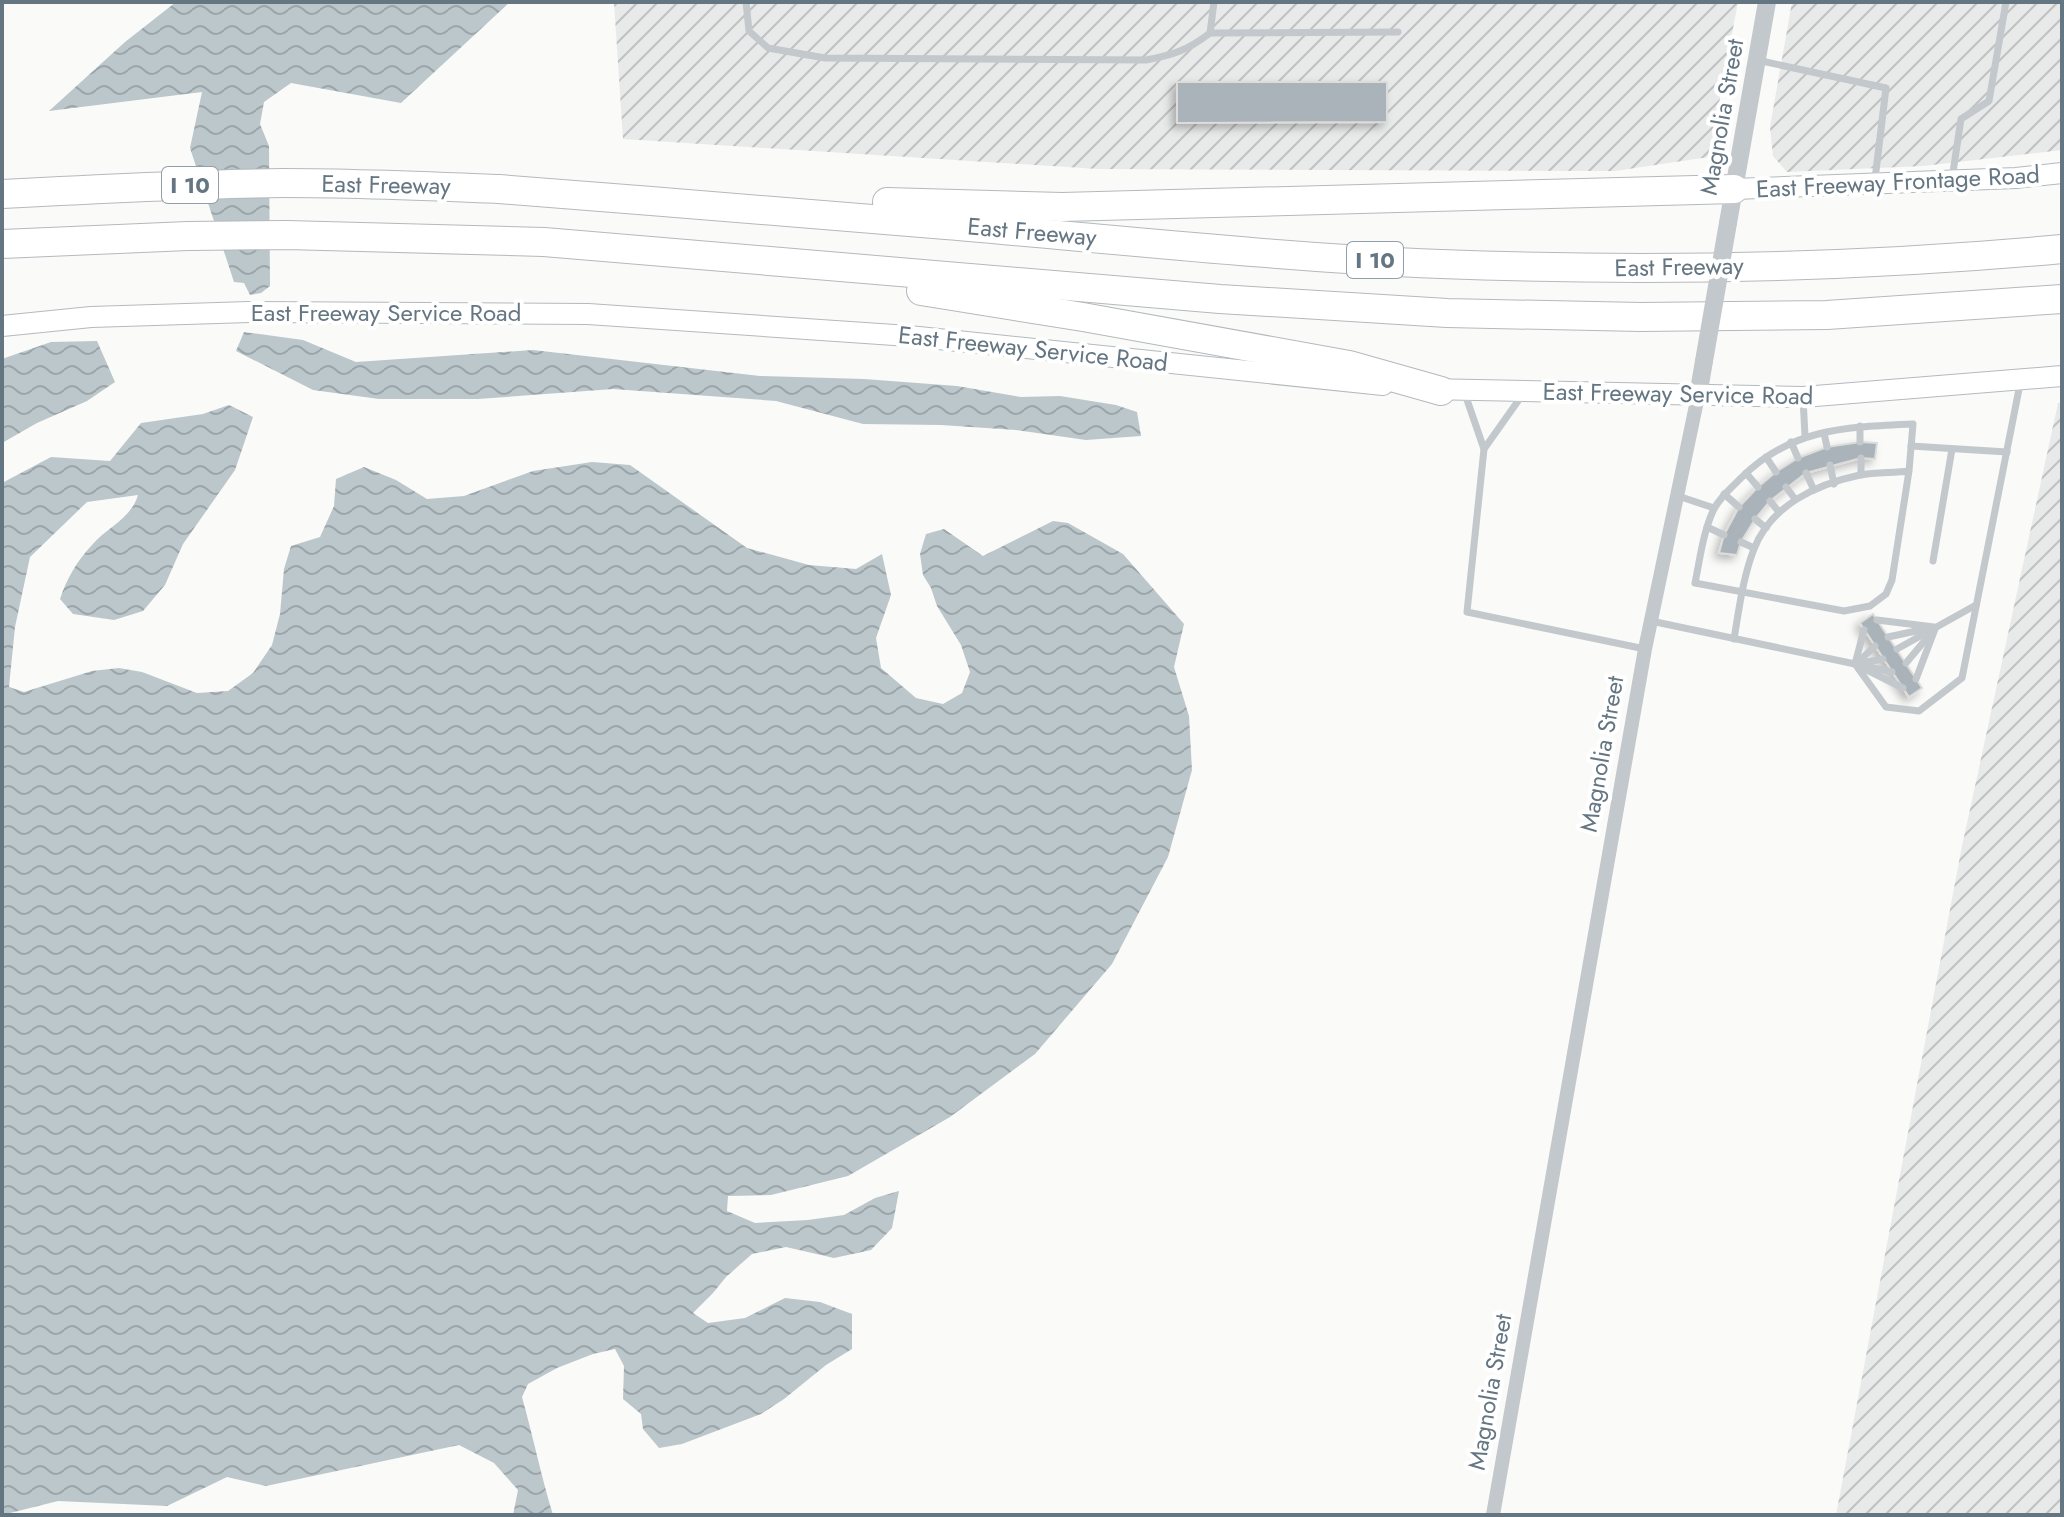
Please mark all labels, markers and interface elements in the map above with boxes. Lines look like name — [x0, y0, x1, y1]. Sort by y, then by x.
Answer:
street label: Magnolia Street — [1691, 36, 1753, 198]
street label: East Freeway Frontage Road — [1755, 157, 2041, 206]
street label: East Freeway — [321, 166, 451, 203]
road number: I 10 — [162, 167, 218, 203]
street label: East Freeway — [966, 208, 1098, 255]
road number: I 10 — [1347, 242, 1403, 278]
street label: East Freeway — [1614, 248, 1744, 285]
street label: East Freeway Service Road — [251, 295, 521, 330]
street label: East Freeway Service Road — [897, 317, 1169, 380]
street label: East Freeway Service Road — [1542, 374, 1814, 413]
street label: Magnolia Street — [1571, 673, 1633, 835]
street label: Magnolia Street — [1459, 1311, 1521, 1473]

